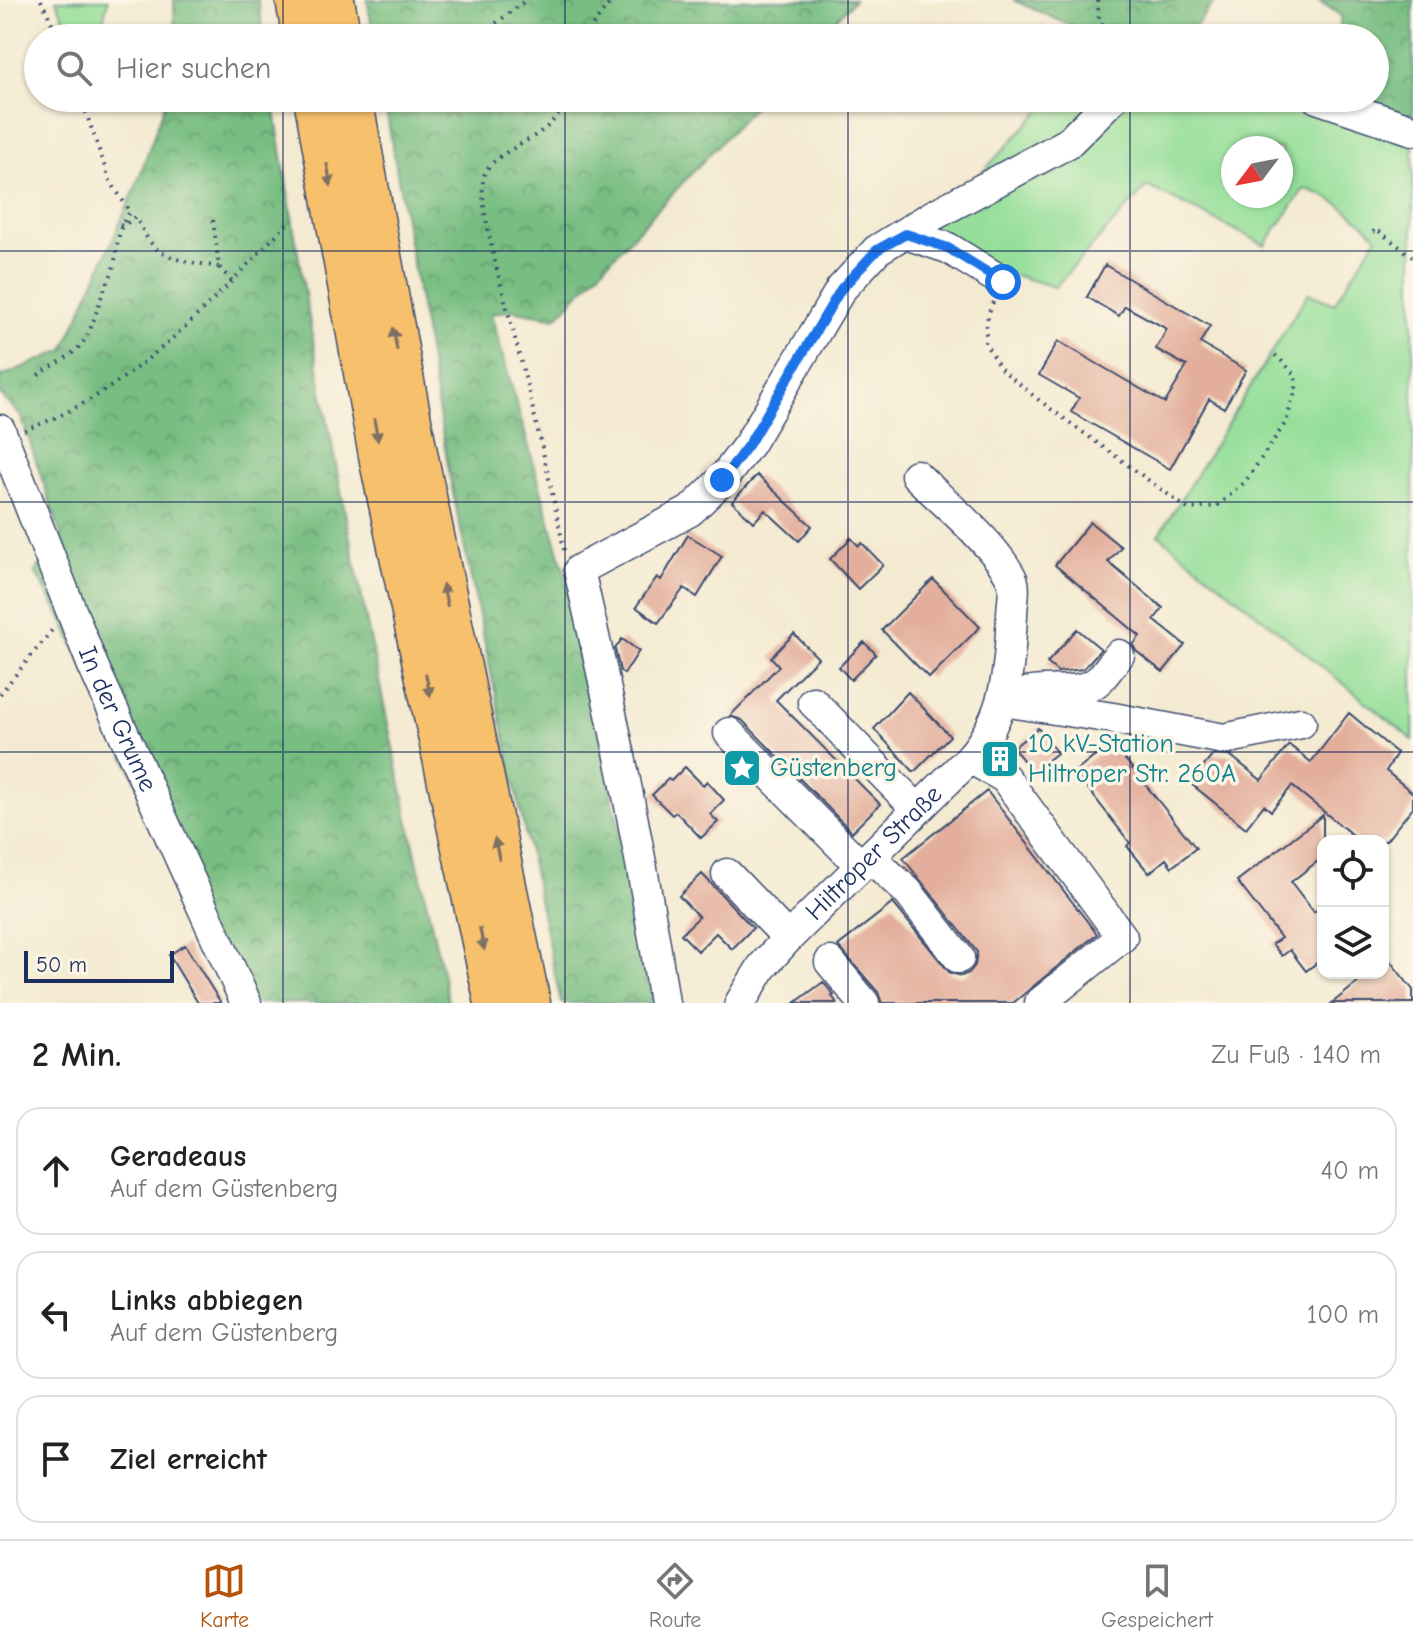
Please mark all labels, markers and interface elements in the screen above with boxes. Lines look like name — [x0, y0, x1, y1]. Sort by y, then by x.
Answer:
search box — [24, 24, 1389, 112]
icon: search — [52, 46, 96, 90]
text: Hier suchen — [116, 51, 271, 86]
north arrow — [1221, 136, 1293, 208]
one-way arrow — [324, 162, 336, 187]
route start — [985, 264, 1021, 300]
one-way arrow — [389, 327, 401, 352]
one-way arrow — [370, 418, 383, 443]
route end — [704, 462, 740, 498]
one-way arrow — [438, 582, 450, 607]
street label: In der Grume — [72, 642, 163, 796]
one-way arrow — [422, 673, 435, 698]
place label: 10 kV-Station Hiltroper Str. 260A — [1028, 729, 1236, 789]
building icon: 10 kV-Station Hiltroper Str. 260A — [979, 738, 1021, 780]
place icon: Güstenberg — [721, 747, 763, 789]
place label: Güstenberg — [770, 753, 897, 783]
street label: Hiltroper Straße — [800, 779, 948, 927]
map controls — [1317, 835, 1389, 979]
button: locate — [1317, 835, 1389, 907]
one-way arrow — [490, 837, 503, 862]
button: layers — [1317, 907, 1389, 979]
one-way arrow — [476, 927, 489, 952]
scale bar — [24, 947, 174, 983]
text: 50 m — [36, 952, 87, 978]
text: 2 Min. — [32, 1035, 121, 1075]
text: Zu Fuß · 140 m — [1211, 1040, 1381, 1070]
text: Geradeaus — [110, 1139, 246, 1174]
icon: ahead — [34, 1149, 78, 1193]
text: 40 m — [1320, 1156, 1379, 1186]
text: Auf dem Güstenberg — [110, 1174, 338, 1204]
text: Links abbiegen — [110, 1283, 303, 1318]
icon: left — [34, 1293, 78, 1337]
text: 100 m — [1307, 1300, 1379, 1330]
text: Auf dem Güstenberg — [110, 1318, 338, 1348]
icon: arrive — [34, 1437, 78, 1481]
text: Ziel erreicht — [110, 1442, 267, 1477]
tab: Karte — [200, 1559, 249, 1633]
tab: Route — [649, 1559, 701, 1633]
tab: Gespeichert — [1101, 1559, 1213, 1633]

